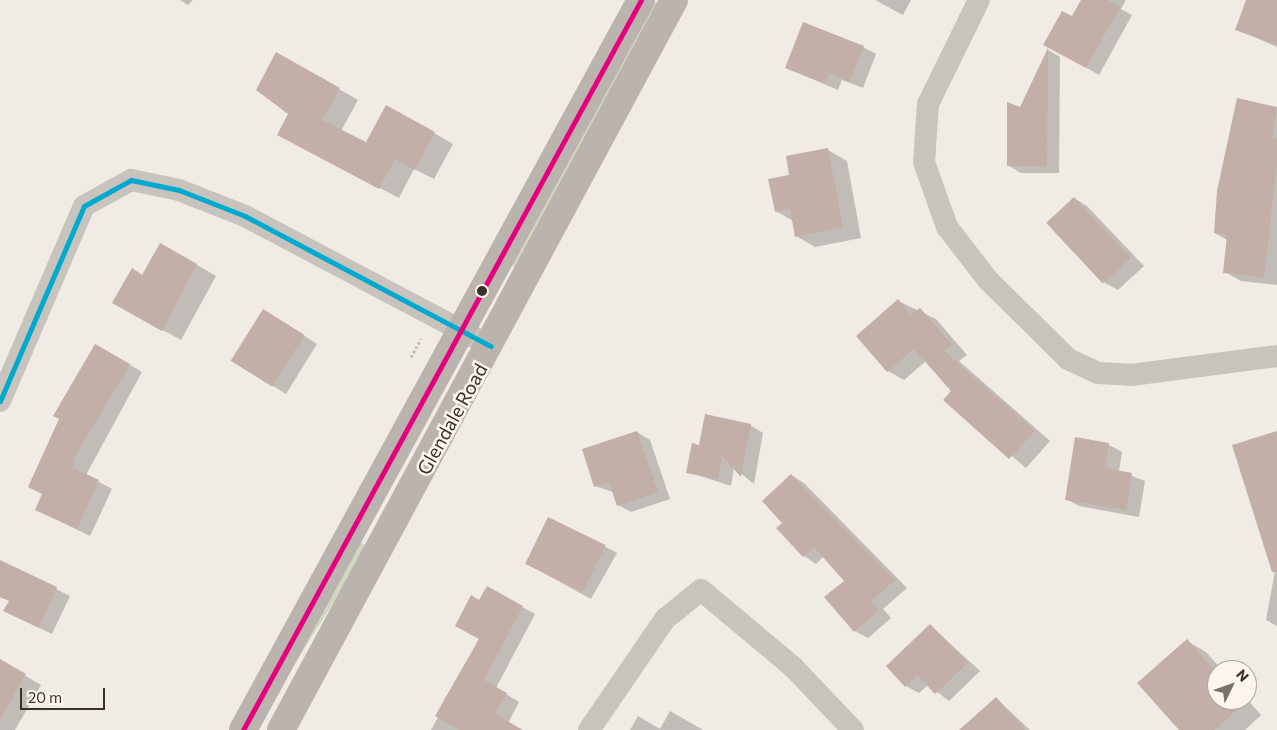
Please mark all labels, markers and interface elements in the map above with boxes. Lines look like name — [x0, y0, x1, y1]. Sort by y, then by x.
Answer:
unlabelled marker — [477, 286, 487, 296]
street label: Glendale Road — [412, 359, 492, 479]
north arrow — [1207, 660, 1257, 710]
text: N — [1233, 666, 1253, 685]
scale bar — [22, 678, 108, 710]
text: 20 m — [28, 688, 62, 706]

